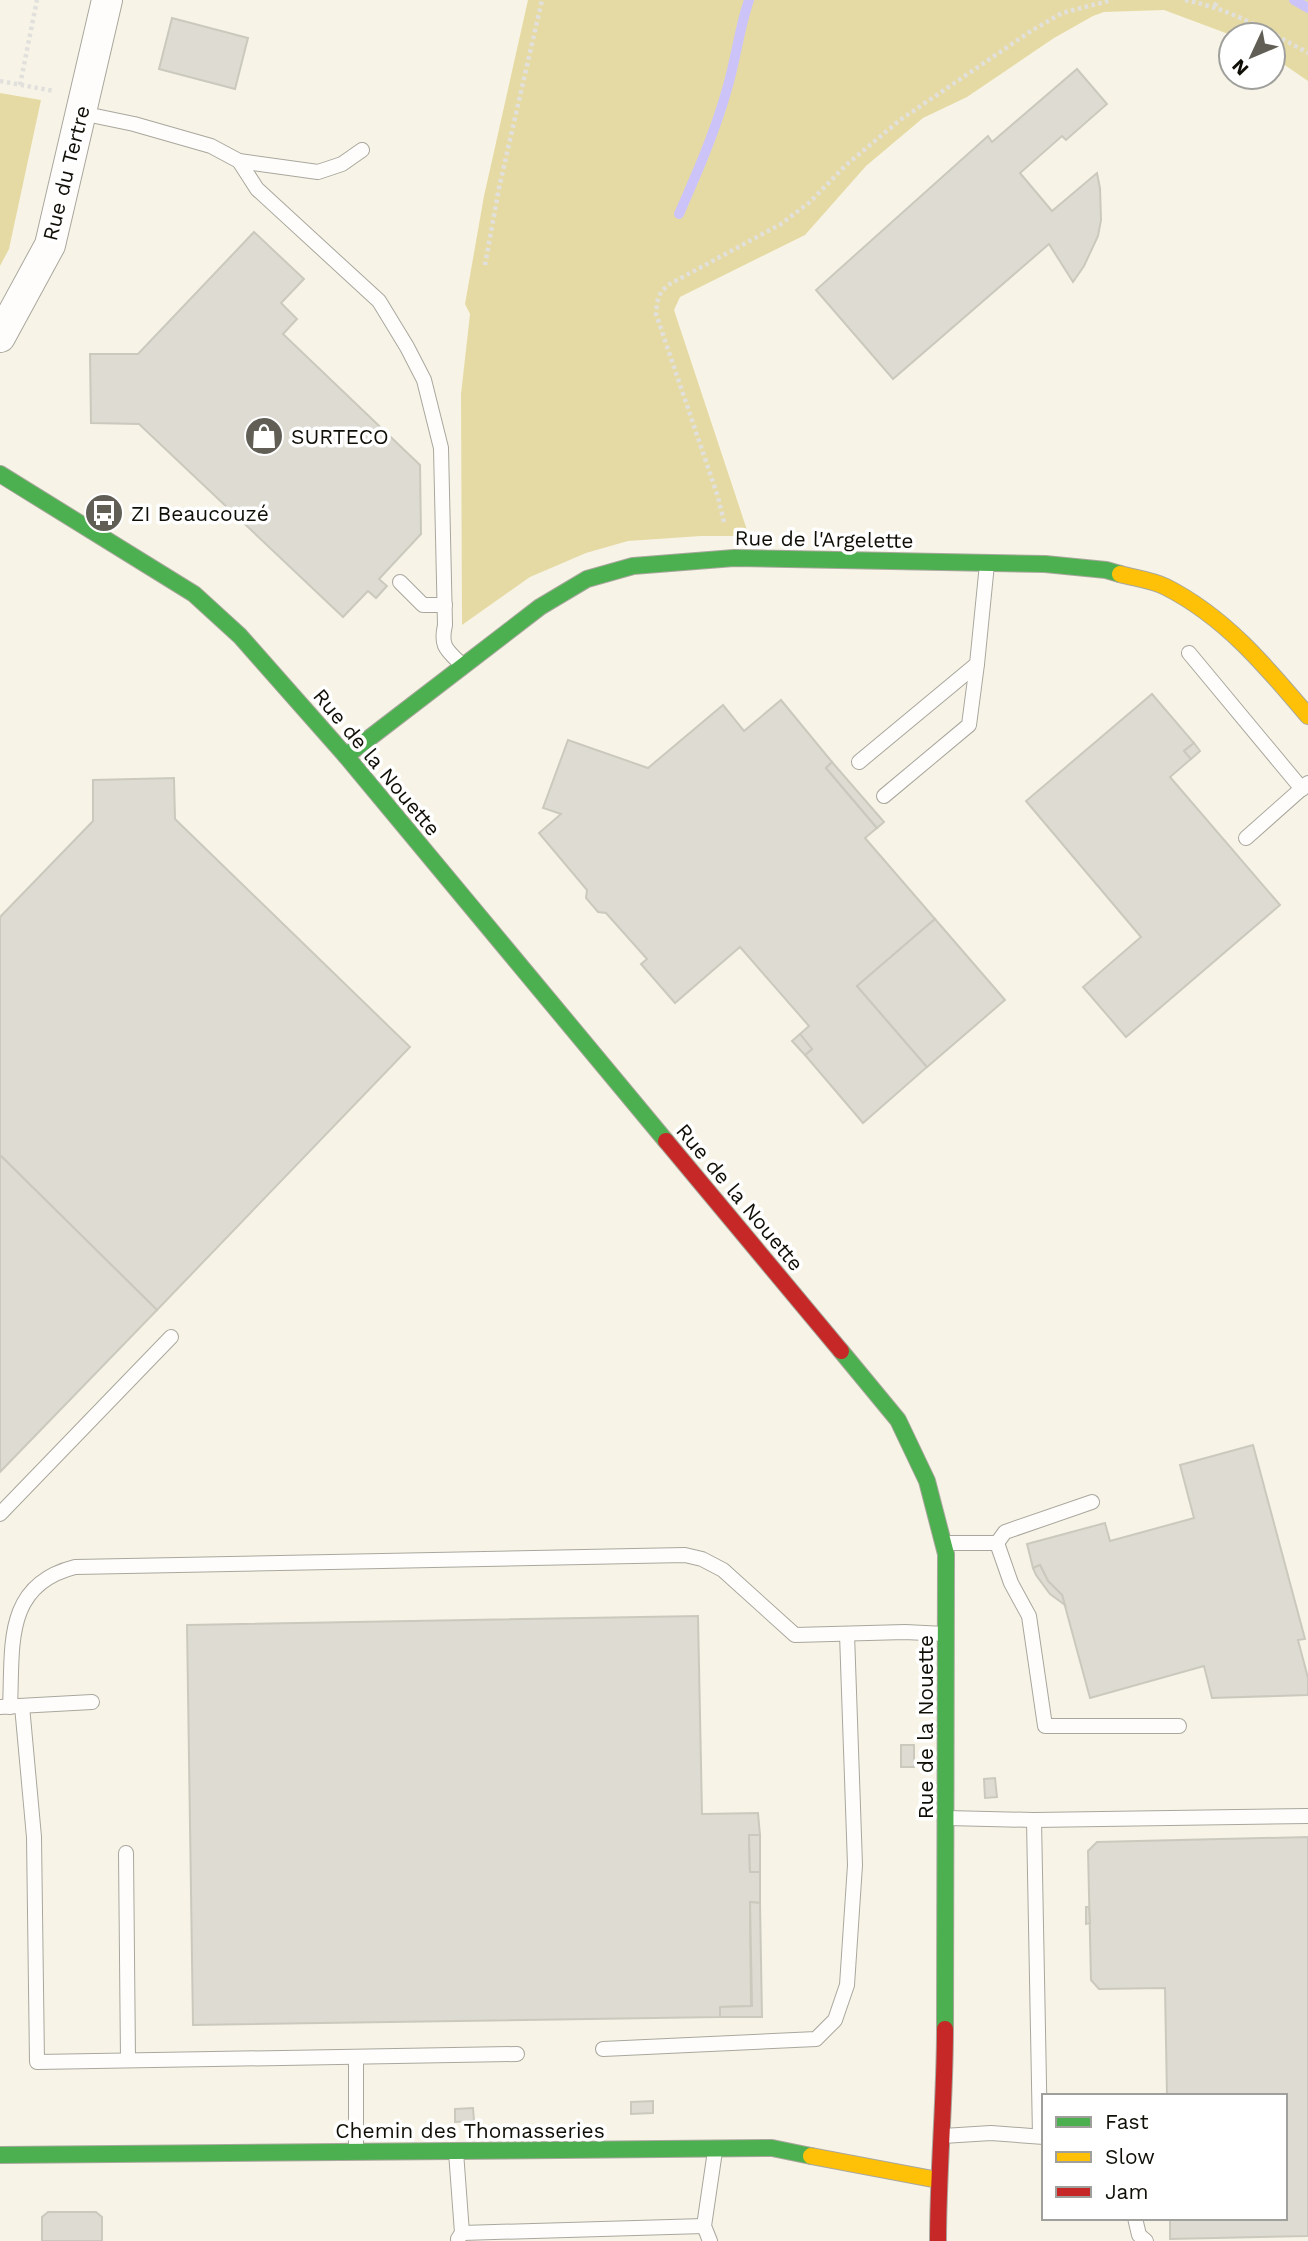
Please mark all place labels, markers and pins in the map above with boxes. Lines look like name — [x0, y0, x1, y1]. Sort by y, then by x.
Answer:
shop icon: SURTECO — [243, 415, 285, 457]
place label: SURTECO — [291, 424, 389, 449]
bus stop icon: ZI Beaucouzé — [83, 492, 125, 534]
place label: ZI Beaucouzé — [131, 501, 269, 526]

